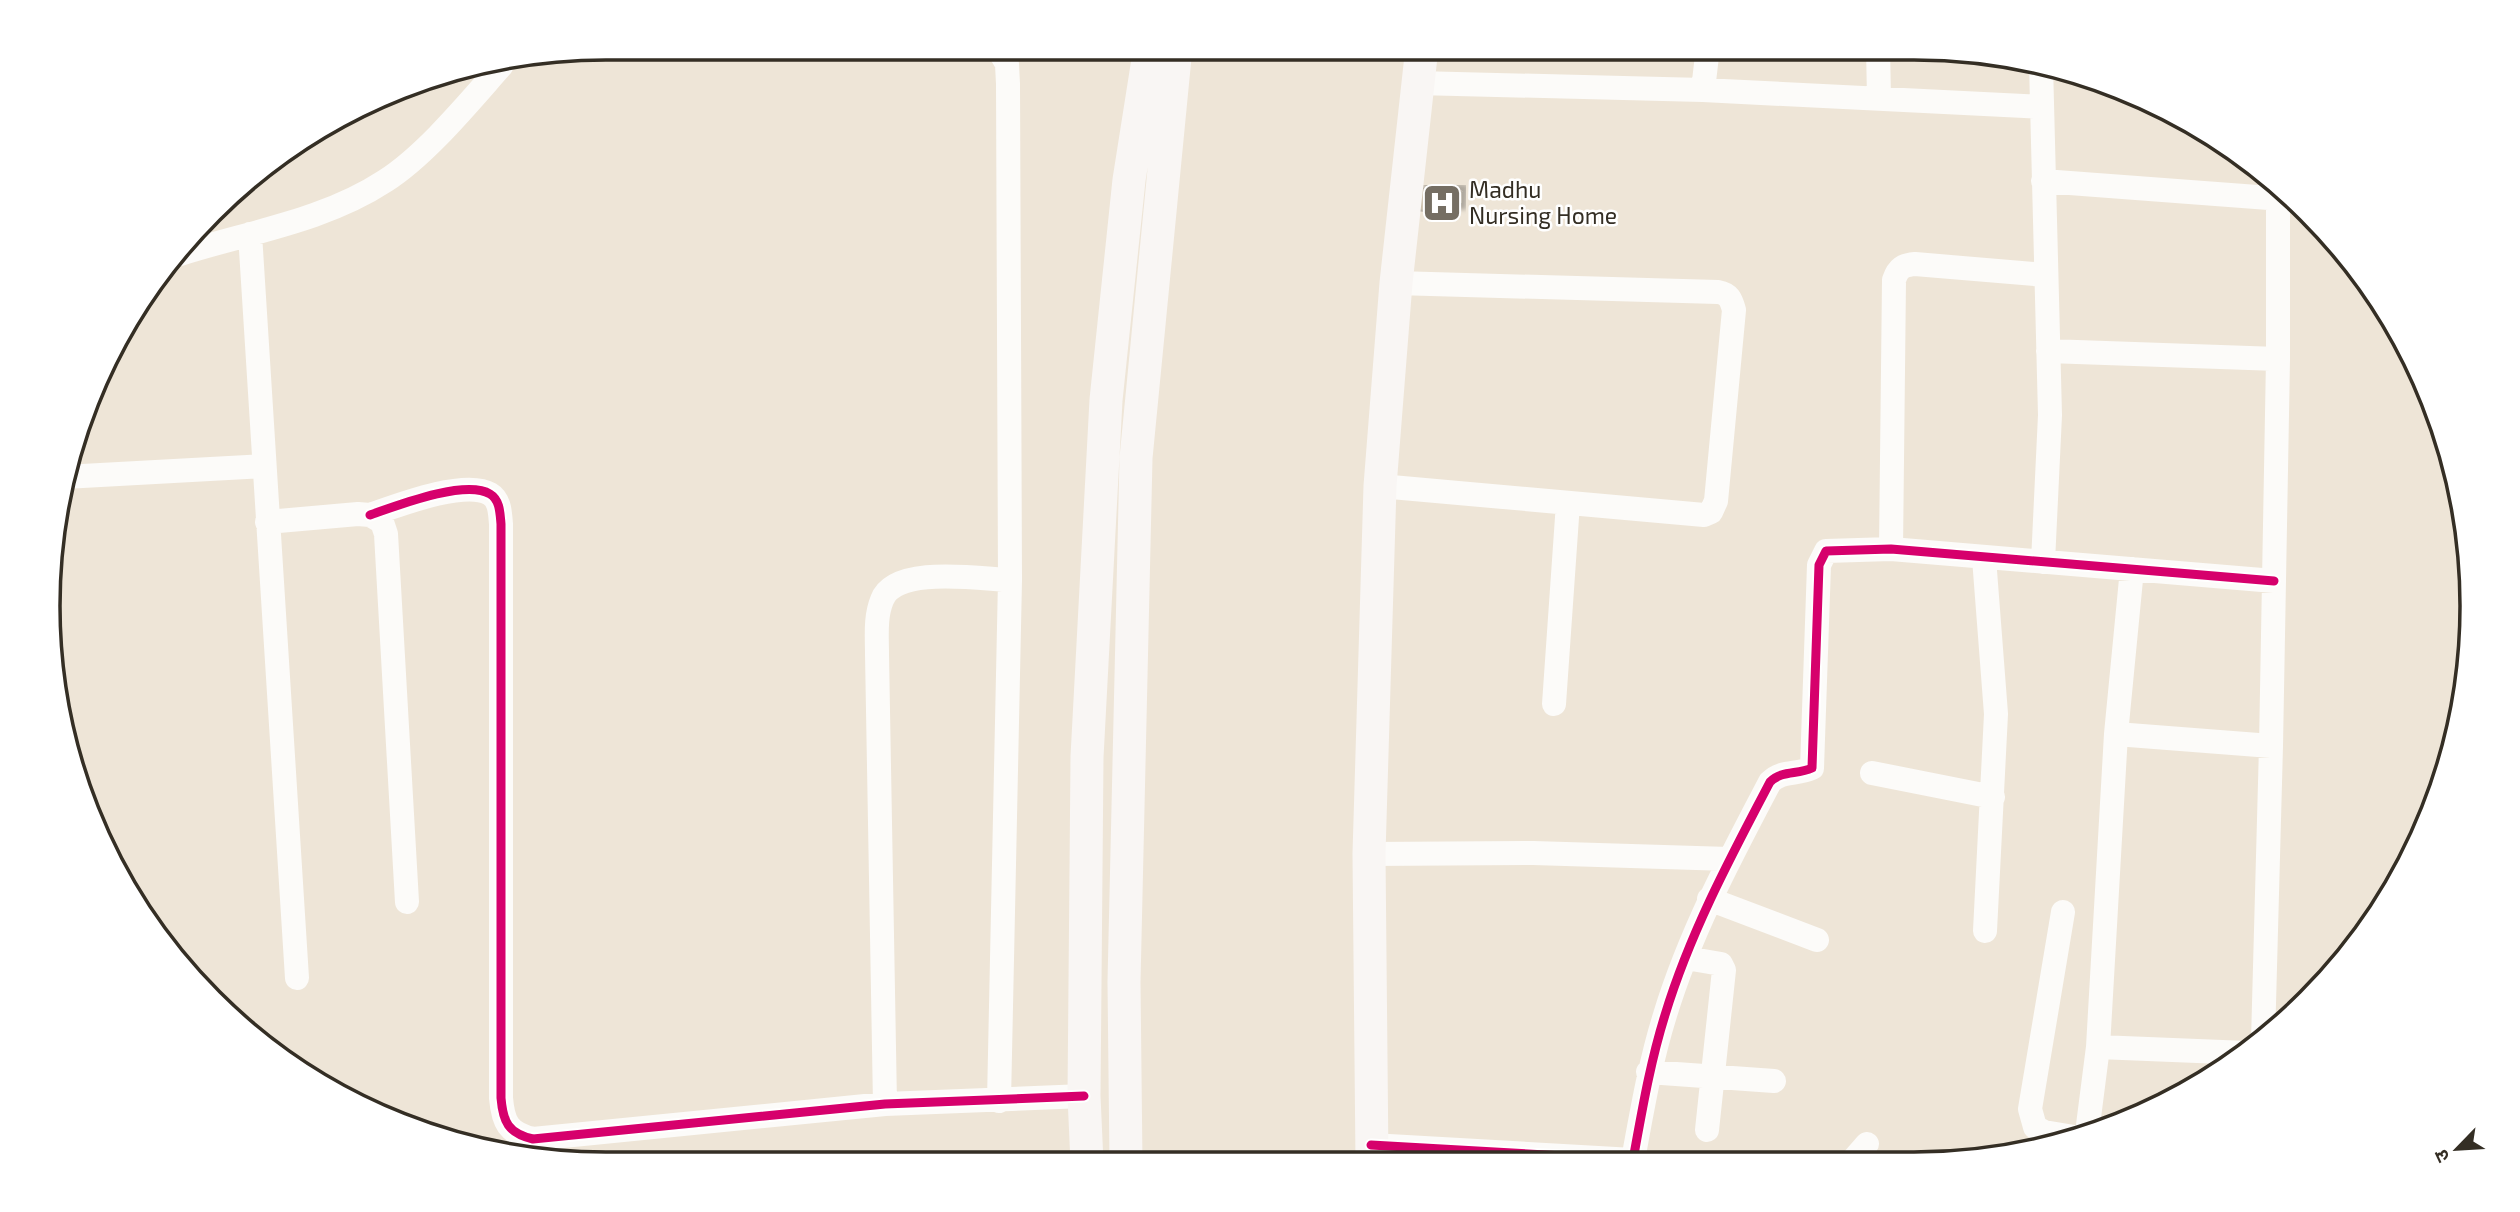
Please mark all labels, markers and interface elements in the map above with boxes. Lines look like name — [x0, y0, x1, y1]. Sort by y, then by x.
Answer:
place label: Madhu Nursing Home — [1469, 175, 1617, 229]
hospital icon: Madhu Nursing Home — [1421, 182, 1463, 224]
north arrow — [2422, 1114, 2492, 1184]
text: उ — [2428, 1146, 2454, 1166]

